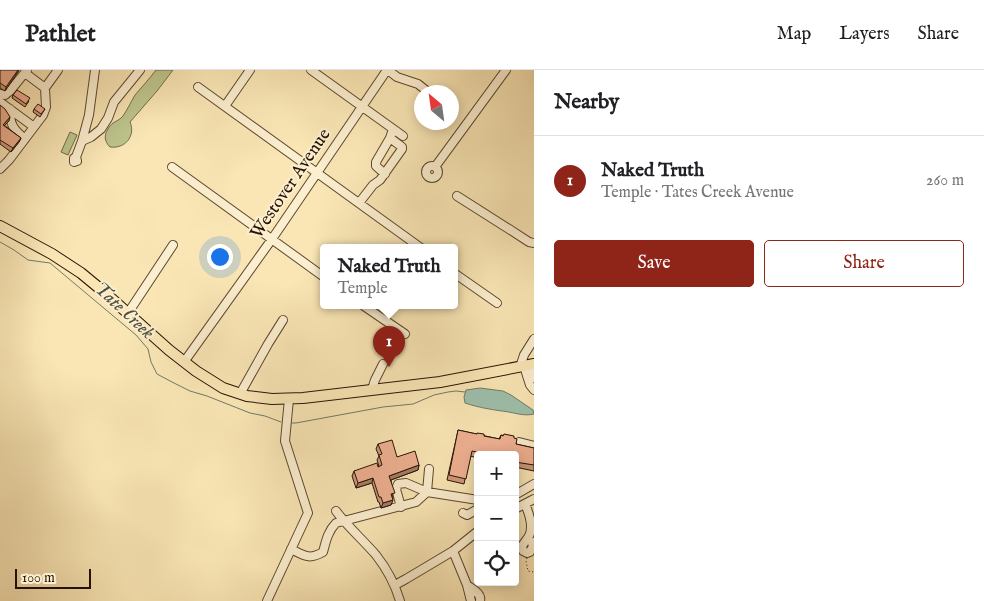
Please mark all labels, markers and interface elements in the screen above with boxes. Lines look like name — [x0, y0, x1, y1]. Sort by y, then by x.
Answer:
text: Pathlet — [25, 19, 96, 50]
text: Map — [777, 23, 811, 46]
text: Layers — [839, 23, 890, 46]
text: Share — [918, 23, 959, 46]
north arrow — [414, 85, 459, 130]
text: Nearby — [554, 89, 619, 116]
street label: Westover Avenue — [246, 124, 336, 244]
text: Naked Truth — [601, 159, 704, 183]
text: 1 — [567, 171, 573, 191]
text: 260 m — [926, 171, 964, 191]
text: Temple · Tates Creek Avenue — [601, 183, 794, 203]
button: Save — [554, 240, 754, 287]
button: Share — [764, 240, 964, 287]
your location — [207, 244, 233, 270]
popup — [320, 244, 458, 309]
text: Naked Truth — [337, 255, 441, 279]
water label: Tate Creek — [89, 277, 159, 345]
text: Temple — [337, 279, 388, 299]
pin: 1 — [373, 326, 405, 367]
map controls — [474, 451, 519, 586]
button: + — [474, 451, 519, 496]
button: − — [474, 496, 519, 541]
button: locate — [474, 541, 519, 586]
scale bar — [15, 566, 91, 589]
text: 100 m — [22, 569, 55, 587]

